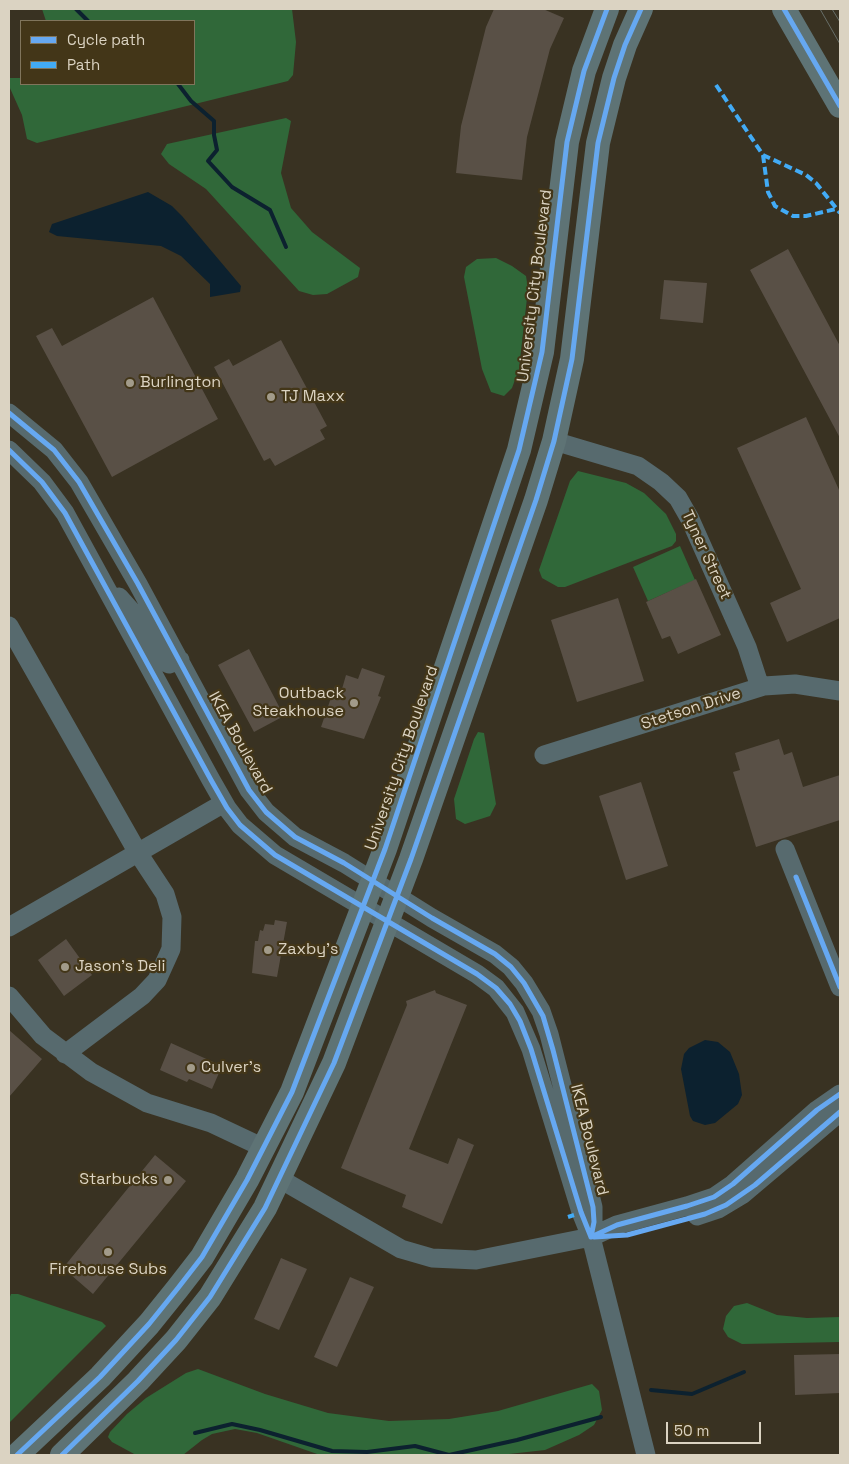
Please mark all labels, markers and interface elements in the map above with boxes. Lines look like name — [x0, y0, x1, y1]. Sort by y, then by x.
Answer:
legend — [20, 20, 195, 85]
text: Cycle path — [67, 30, 145, 49]
text: Path — [67, 55, 100, 74]
street label: University City Boulevard — [514, 189, 556, 383]
place label: Burlington — [140, 373, 221, 393]
marker: Burlington — [124, 377, 136, 389]
place label: TJ Maxx — [281, 387, 345, 407]
marker: TJ Maxx — [265, 391, 277, 403]
street label: Tyner Street — [677, 507, 735, 603]
street label: University City Boulevard — [361, 663, 443, 853]
place label: Outback Steakhouse — [252, 684, 344, 722]
street label: Stetson Drive — [639, 684, 743, 734]
street label: IKEA Boulevard — [204, 689, 276, 797]
marker: Outback Steakhouse — [348, 697, 360, 709]
place label: Zaxby's — [278, 940, 338, 960]
marker: Zaxby's — [262, 944, 274, 956]
place label: Jason's Deli — [75, 957, 165, 977]
marker: Jason's Deli — [59, 961, 71, 973]
place label: Culver's — [201, 1058, 261, 1078]
marker: Culver's — [185, 1062, 197, 1074]
street label: IKEA Boulevard — [566, 1082, 612, 1198]
place label: Starbucks — [79, 1170, 158, 1190]
marker: Starbucks — [162, 1174, 174, 1186]
marker: Firehouse Subs — [102, 1246, 114, 1258]
place label: Firehouse Subs — [49, 1260, 167, 1280]
scale bar — [669, 1412, 764, 1444]
text: 50 m — [674, 1421, 709, 1440]

